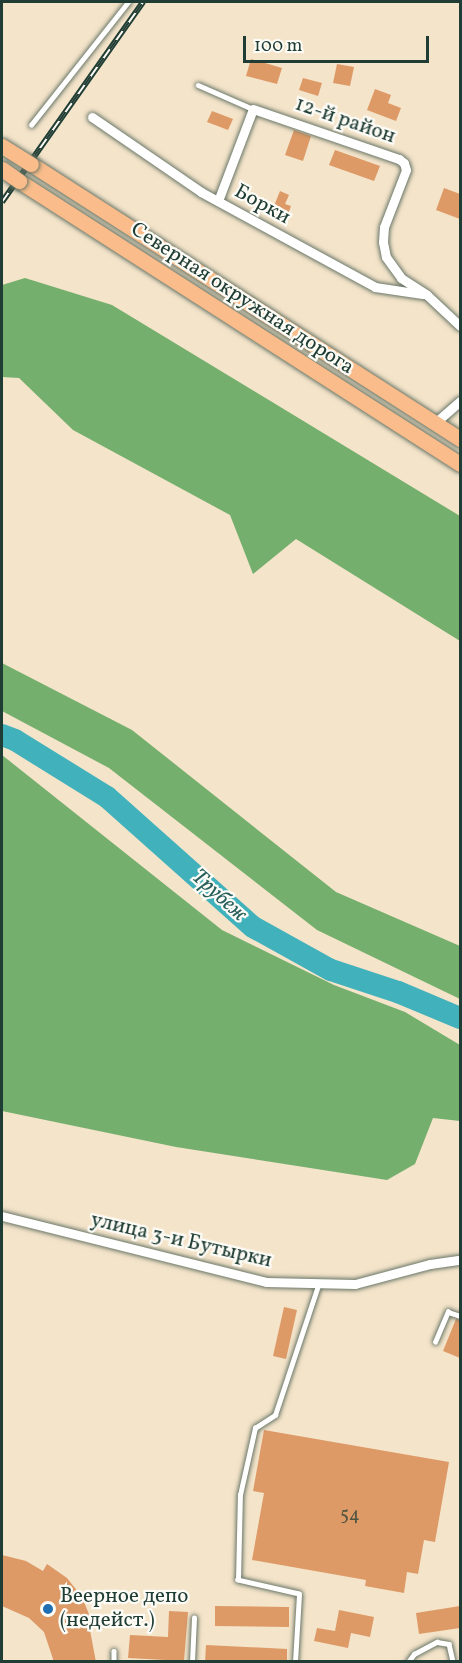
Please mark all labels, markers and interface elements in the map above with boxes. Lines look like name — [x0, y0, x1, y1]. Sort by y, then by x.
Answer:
scale bar — [246, 24, 432, 62]
text: 100 m — [254, 34, 303, 59]
street label: 12-й район — [292, 92, 398, 150]
street label: Борки — [230, 179, 294, 231]
street label: Северная окружная дорога — [126, 217, 358, 381]
water label: Трубеж — [186, 864, 252, 928]
street label: улица 3-и Бутырки — [88, 1208, 274, 1274]
house number: 54 — [340, 1505, 360, 1527]
place label: Веерное депо (недейст.) — [60, 1584, 188, 1634]
marker: Веерное депо (недейст.) — [41, 1602, 55, 1616]

